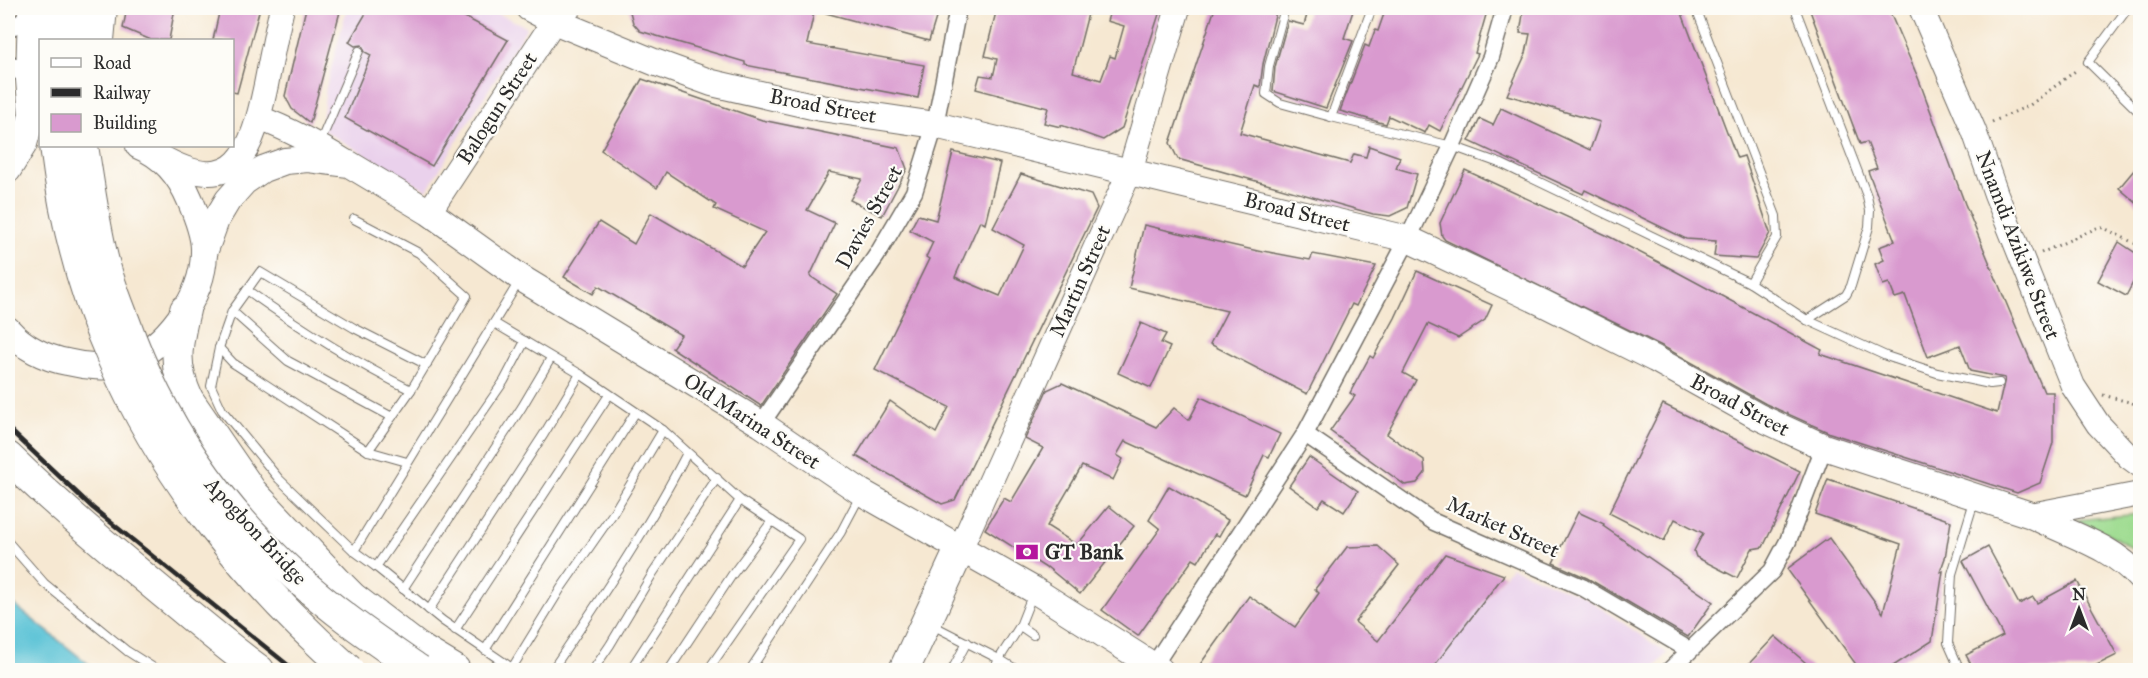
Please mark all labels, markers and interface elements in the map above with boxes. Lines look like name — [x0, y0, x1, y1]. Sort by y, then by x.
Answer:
legend — [39, 39, 234, 147]
street label: Balogun Street — [451, 47, 543, 169]
text: Road — [93, 52, 131, 74]
text: Railway — [93, 82, 151, 104]
street label: Broad Street — [767, 83, 879, 129]
text: Building — [93, 112, 157, 135]
street label: Nnamdi Azikiwe Street — [1970, 147, 2066, 344]
street label: Davies Street — [830, 160, 908, 273]
street label: Broad Street — [1241, 186, 1353, 238]
street label: Martin Street — [1044, 221, 1116, 341]
street label: Old Marina Street — [679, 367, 826, 475]
street label: Broad Street — [1686, 368, 1794, 442]
street label: Apogbon Bridge — [199, 471, 313, 591]
street label: Market Street — [1443, 491, 1564, 564]
bank icon: GT Bank — [1014, 539, 1040, 565]
place label: GT Bank — [1045, 539, 1124, 565]
north arrow — [2049, 579, 2109, 639]
text: N — [2072, 585, 2086, 604]

